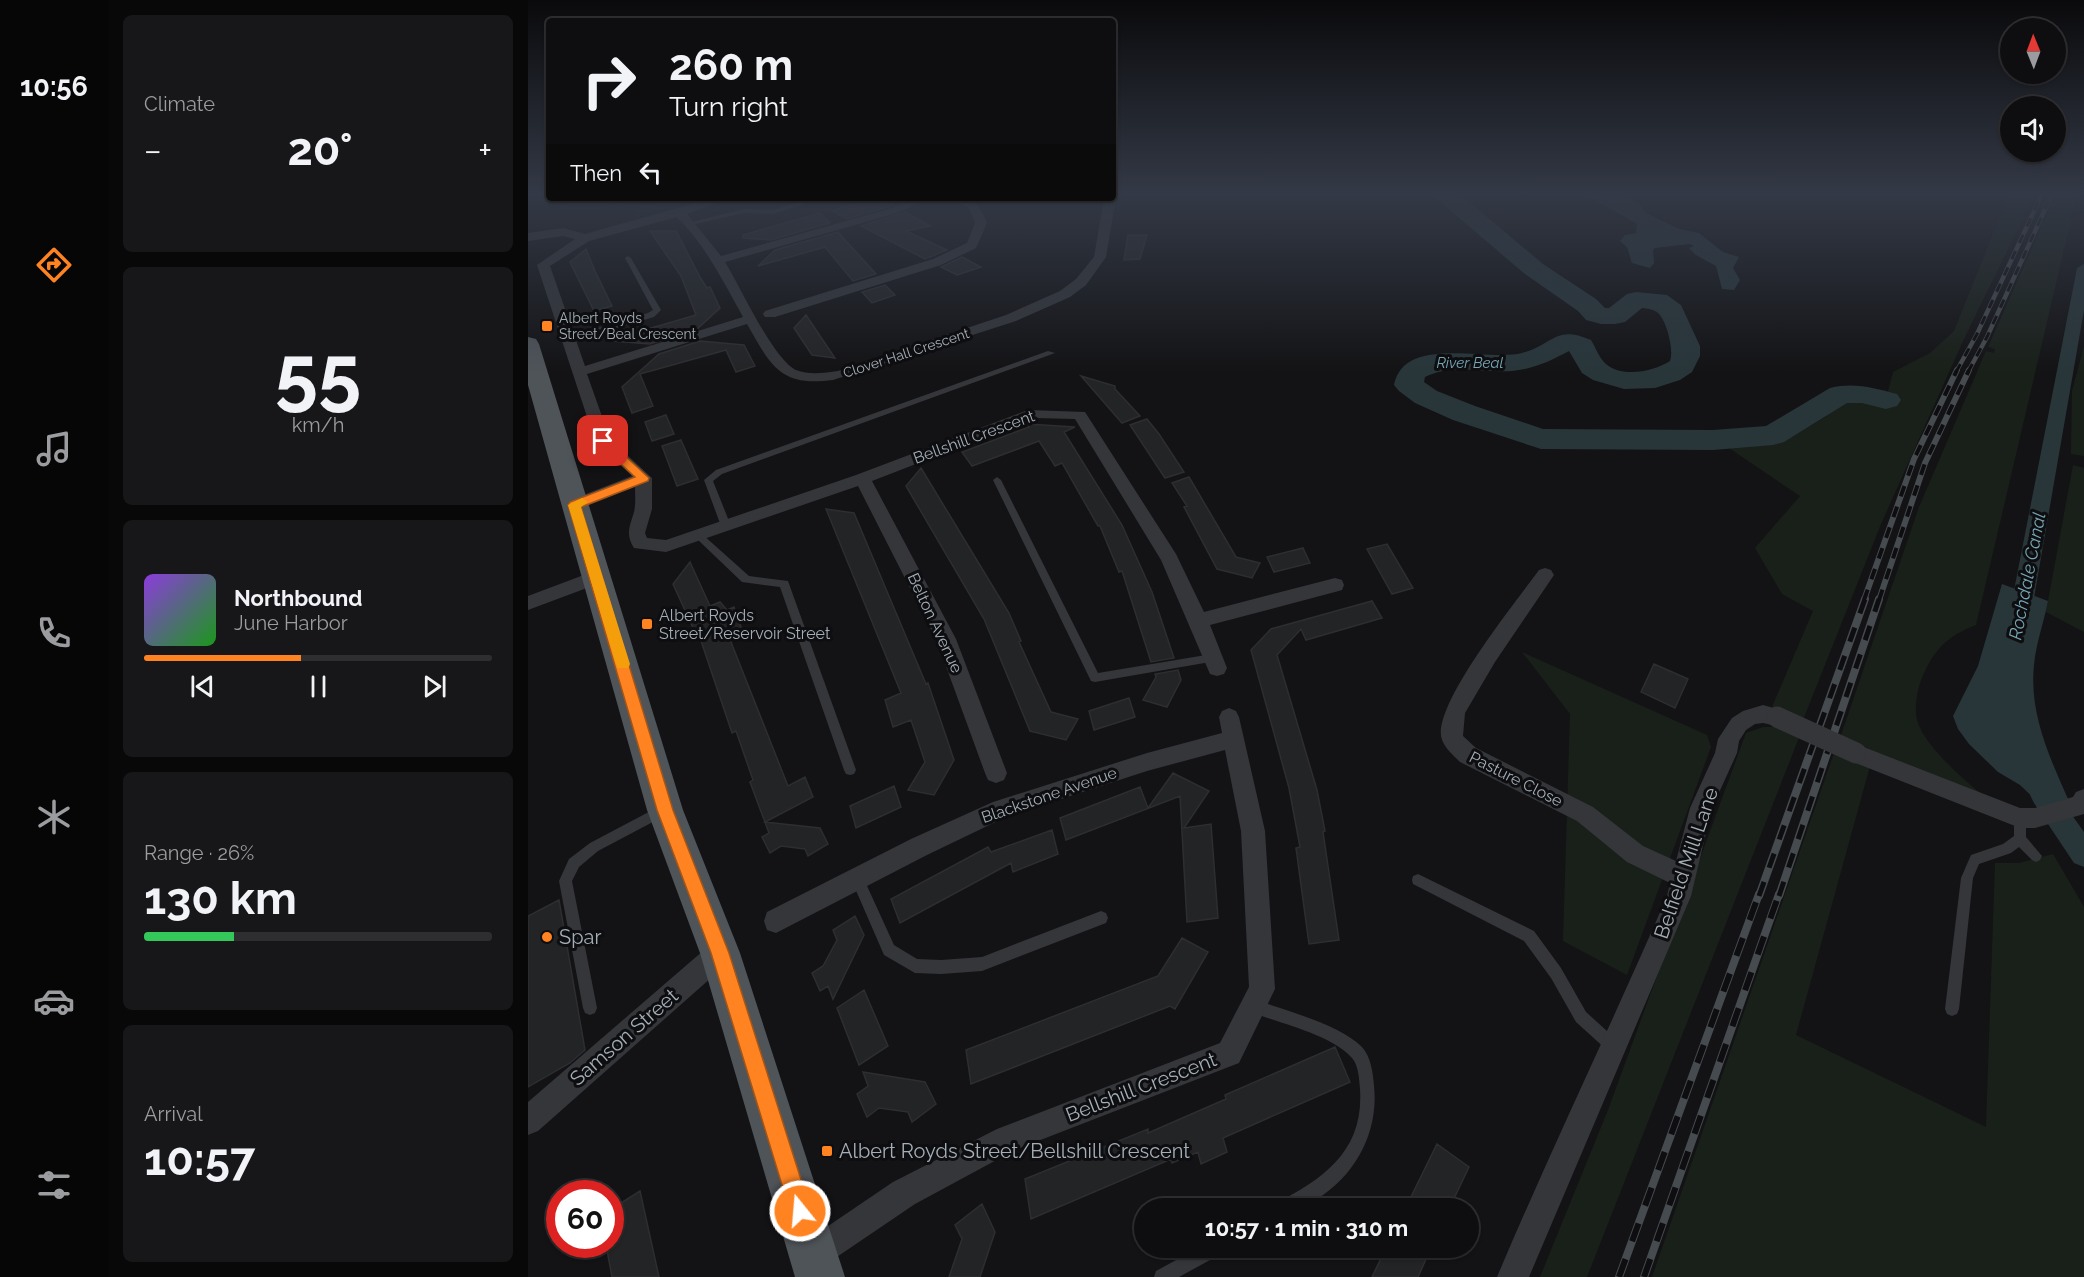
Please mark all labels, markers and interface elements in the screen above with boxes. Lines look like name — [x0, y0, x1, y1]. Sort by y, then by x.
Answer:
north arrow — [2000, 18, 2066, 84]
map controls — [2000, 18, 2066, 162]
text: 260 m — [669, 41, 793, 90]
icon: right — [570, 42, 648, 120]
text: 10:56 — [20, 71, 88, 102]
text: Turn right — [669, 91, 788, 122]
text: Climate — [144, 92, 215, 116]
button: sound — [2000, 96, 2066, 162]
text: 20° — [287, 123, 353, 176]
text: − — [144, 131, 162, 170]
text: + — [478, 131, 492, 170]
icon: left — [634, 156, 667, 189]
text: Then — [570, 160, 622, 186]
icon: directions — [33, 244, 75, 286]
place label: Albert Royds Street/Beal Crescent — [559, 310, 697, 342]
marker: Albert Royds Street/Beal Crescent — [540, 319, 554, 333]
street label: Clover Hall Crescent — [841, 325, 971, 381]
text: 55 — [275, 328, 361, 419]
water label: River Beal — [1437, 354, 1504, 372]
street label: Bellshill Crescent — [911, 406, 1038, 468]
text: km/h — [292, 413, 344, 437]
pin — [577, 415, 628, 466]
icon: arrive — [586, 424, 619, 457]
icon: music — [33, 428, 75, 470]
water label: Rochdale Canal — [2004, 510, 2050, 642]
street label: Belton Avenue — [904, 570, 966, 676]
text: Northbound — [234, 585, 363, 611]
place label: Albert Royds Street/Reservoir Street — [659, 606, 831, 643]
text: June Harbor — [234, 611, 348, 635]
icon: phone — [33, 612, 75, 654]
marker: Albert Royds Street/Reservoir Street — [640, 617, 654, 631]
icon: previous — [186, 670, 219, 703]
icon: pause — [302, 670, 335, 703]
icon: next — [418, 670, 451, 703]
street label: Pasture Close — [1466, 747, 1566, 811]
street label: Blackstone Avenue — [979, 763, 1119, 827]
street label: Belfield Mill Lane — [1649, 784, 1723, 942]
icon: climate — [33, 796, 75, 838]
text: Range · 26% — [144, 841, 254, 865]
text: 130 km — [144, 872, 297, 925]
place label: Spar — [559, 925, 601, 949]
marker: Spar — [540, 930, 554, 944]
icon: car — [33, 980, 75, 1022]
street label: Samson Street — [565, 983, 683, 1090]
street label: Bellshill Crescent — [1062, 1047, 1220, 1127]
text: Arrival — [144, 1102, 203, 1126]
text: 10:57 — [144, 1133, 255, 1186]
place label: Albert Royds Street/Bellshill Crescent — [839, 1139, 1190, 1163]
marker: Albert Royds Street/Bellshill Crescent — [820, 1144, 834, 1158]
icon: filters — [33, 1164, 75, 1206]
position arrow — [768, 1179, 832, 1243]
speed limit sign: 60 — [546, 1180, 624, 1258]
text: 10:57 · 1 min · 310 m — [1205, 1215, 1408, 1241]

